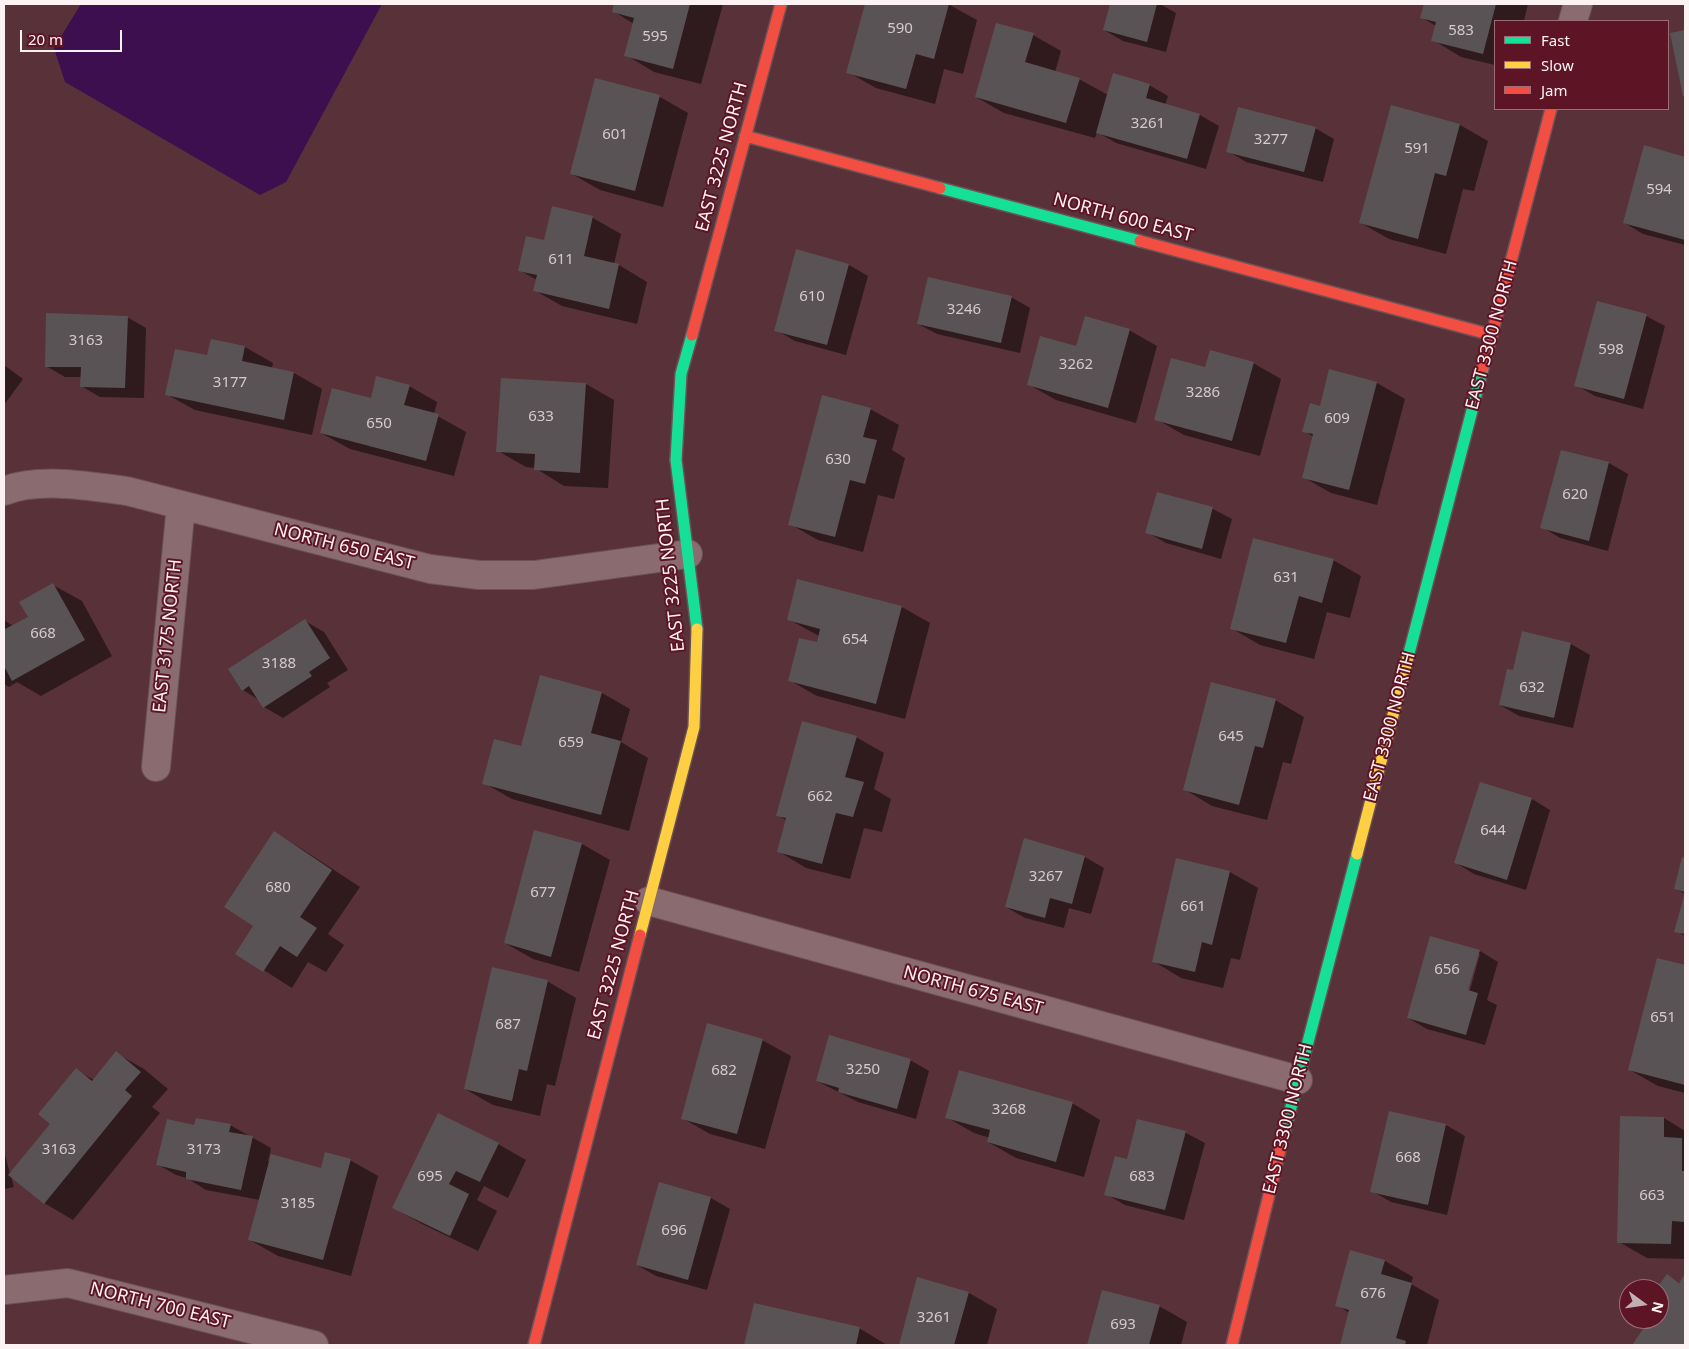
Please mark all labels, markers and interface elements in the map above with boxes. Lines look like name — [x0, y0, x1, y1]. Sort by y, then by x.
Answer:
scale bar — [22, 20, 125, 52]
house number: 590 — [887, 20, 913, 38]
legend — [1494, 20, 1669, 110]
house number: 583 — [1448, 22, 1474, 40]
house number: 595 — [642, 28, 668, 46]
text: 20 m — [28, 29, 63, 49]
text: Fast — [1541, 30, 1570, 50]
text: Slow — [1541, 55, 1574, 75]
street label: EAST 3225 NORTH — [692, 80, 752, 234]
text: Jam — [1541, 80, 1568, 100]
house number: 3261 — [1131, 115, 1165, 133]
house number: 601 — [602, 126, 628, 144]
house number: 3277 — [1254, 131, 1288, 149]
house number: 591 — [1404, 140, 1430, 158]
house number: 594 — [1646, 181, 1672, 199]
street label: NORTH 600 EAST — [1051, 189, 1195, 247]
house number: 611 — [548, 251, 574, 269]
street label: EAST 3300 NORTH — [1462, 258, 1522, 412]
house number: 610 — [799, 288, 825, 306]
house number: 3246 — [947, 301, 981, 319]
house number: 3163 — [69, 332, 103, 350]
house number: 598 — [1598, 341, 1624, 359]
house number: 3262 — [1059, 356, 1093, 374]
house number: 3177 — [213, 374, 247, 392]
house number: 3286 — [1186, 384, 1220, 402]
house number: 633 — [528, 408, 554, 426]
house number: 609 — [1324, 410, 1350, 428]
house number: 650 — [366, 415, 392, 433]
house number: 630 — [825, 451, 851, 469]
house number: 620 — [1562, 486, 1588, 504]
street label: EAST 3225 NORTH — [652, 497, 690, 653]
street label: NORTH 650 EAST — [272, 519, 416, 575]
street label: EAST 3175 NORTH — [149, 558, 187, 714]
house number: 631 — [1273, 569, 1299, 587]
house number: 668 — [30, 625, 56, 643]
house number: 654 — [842, 631, 868, 649]
street label: EAST 3300 NORTH — [1360, 650, 1420, 804]
house number: 3188 — [262, 655, 296, 673]
house number: 632 — [1519, 679, 1545, 697]
house number: 645 — [1218, 728, 1244, 746]
house number: 659 — [558, 734, 584, 752]
house number: 662 — [807, 788, 833, 806]
house number: 644 — [1480, 822, 1506, 840]
house number: 3267 — [1029, 868, 1063, 886]
house number: 680 — [265, 879, 291, 897]
house number: 677 — [530, 884, 556, 902]
street label: EAST 3225 NORTH — [584, 888, 644, 1042]
house number: 661 — [1180, 898, 1206, 916]
house number: 656 — [1434, 961, 1460, 979]
street label: NORTH 675 EAST — [901, 962, 1045, 1020]
house number: 651 — [1650, 1009, 1676, 1027]
house number: 687 — [495, 1016, 521, 1034]
street label: EAST 3300 NORTH — [1259, 1042, 1317, 1196]
house number: 3250 — [846, 1061, 880, 1079]
house number: 682 — [711, 1062, 737, 1080]
house number: 3268 — [992, 1101, 1026, 1119]
house number: 3163 — [42, 1141, 76, 1159]
house number: 3173 — [187, 1141, 221, 1159]
house number: 668 — [1395, 1149, 1421, 1167]
house number: 695 — [417, 1168, 443, 1186]
house number: 683 — [1129, 1168, 1155, 1186]
house number: 663 — [1639, 1187, 1665, 1205]
house number: 3185 — [281, 1195, 315, 1213]
house number: 696 — [661, 1222, 687, 1240]
street label: NORTH 700 EAST — [88, 1278, 232, 1334]
north arrow — [1619, 1279, 1669, 1329]
house number: 676 — [1360, 1285, 1386, 1303]
text: N — [1647, 1300, 1669, 1315]
house number: 3261 — [917, 1309, 951, 1327]
house number: 693 — [1110, 1316, 1136, 1334]

